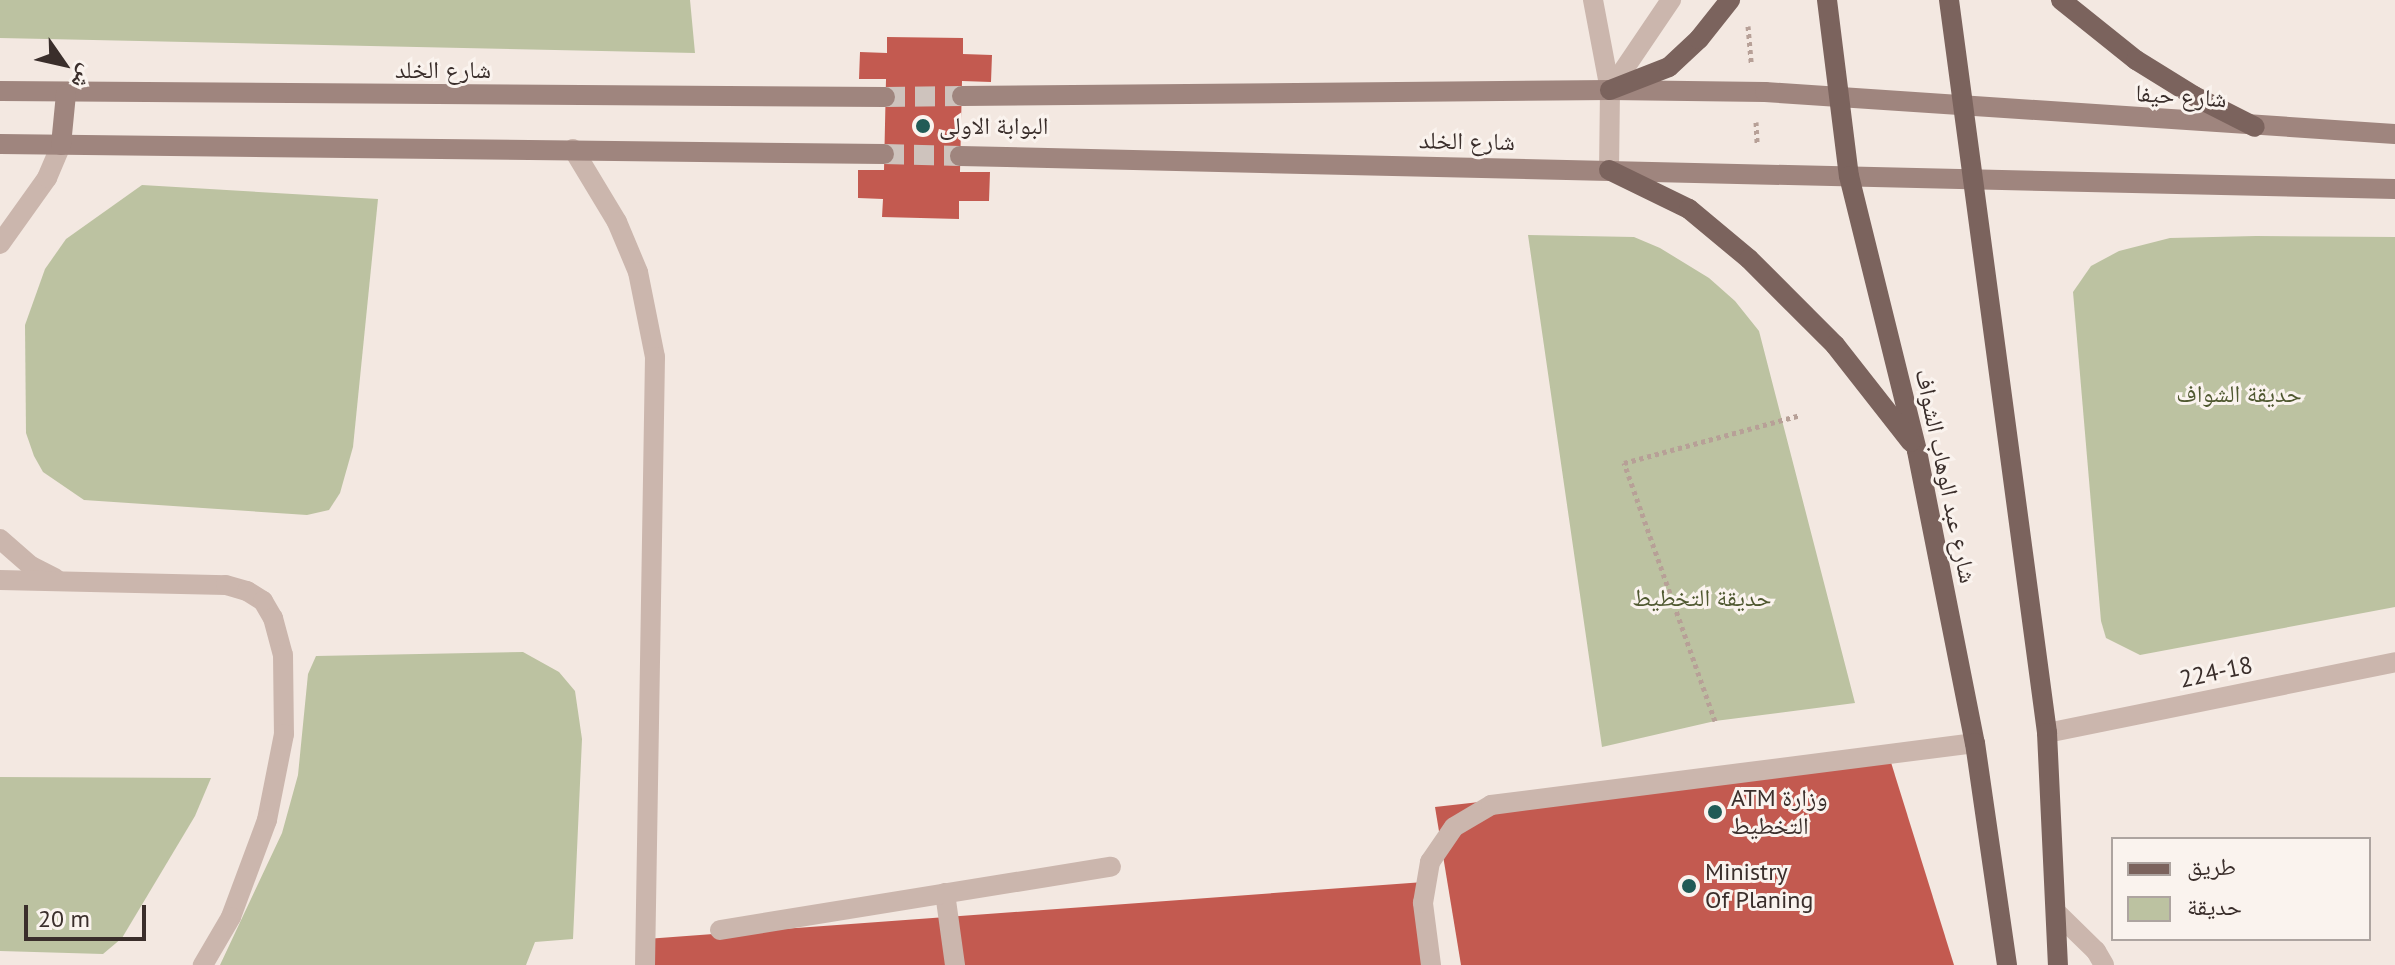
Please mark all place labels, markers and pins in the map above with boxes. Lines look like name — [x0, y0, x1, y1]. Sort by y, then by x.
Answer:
place label: البوابة الاولى — [939, 112, 1049, 140]
marker: البوابة الاولى — [914, 117, 932, 135]
place label: ATM وزارة التخطيط — [1731, 784, 1827, 840]
marker: ATM وزارة التخطيط — [1706, 803, 1724, 821]
place label: Ministry Of Planing — [1705, 858, 1813, 914]
marker: Ministry Of Planing — [1680, 877, 1698, 895]

